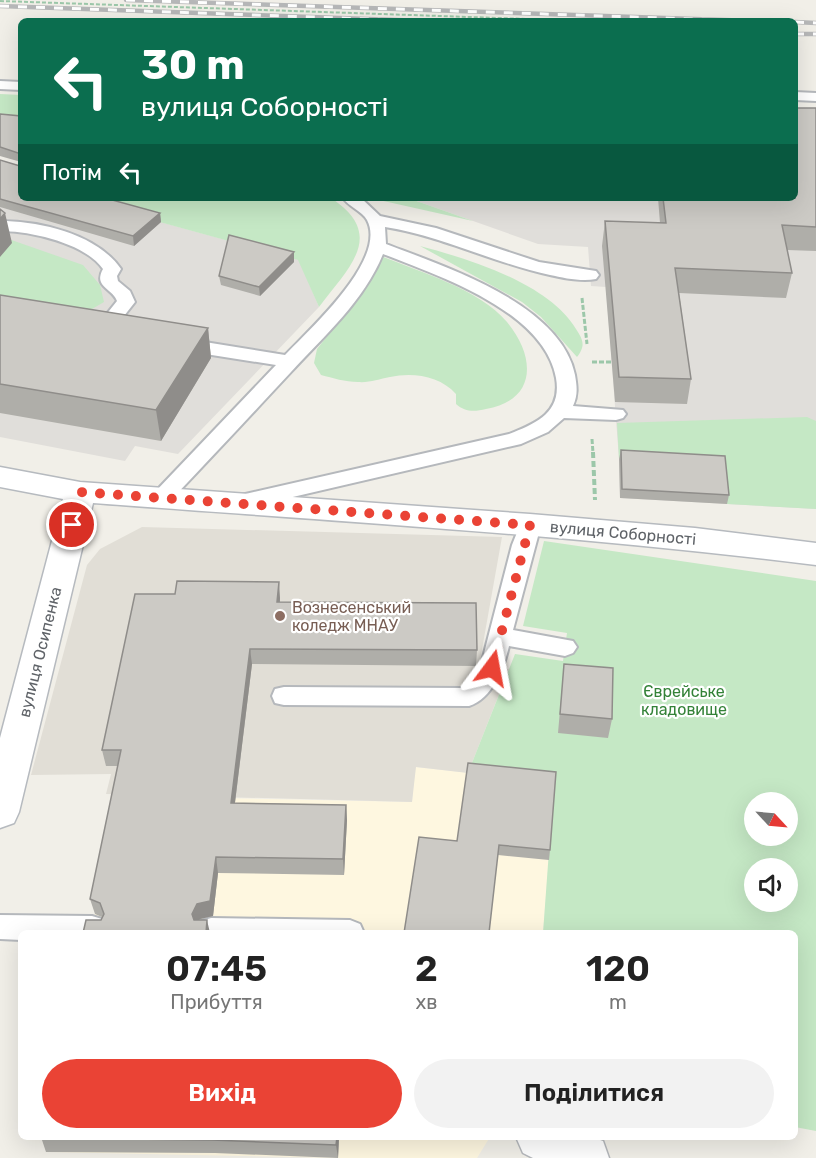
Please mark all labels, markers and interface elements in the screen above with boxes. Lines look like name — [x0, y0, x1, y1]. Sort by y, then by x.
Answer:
text: 30 m — [141, 40, 245, 90]
icon: left — [42, 42, 120, 120]
text: вулиця Соборності — [141, 91, 388, 123]
icon: left — [114, 156, 147, 189]
text: Потім — [42, 159, 102, 186]
pin — [46, 499, 97, 550]
icon: arrive — [55, 508, 88, 541]
street label: вулиця Соборності — [549, 517, 697, 549]
street label: вулиця Осипенка — [15, 585, 65, 719]
place label: Вознесенський коледж МНАУ — [292, 598, 411, 635]
marker: Вознесенський коледж МНАУ — [273, 609, 287, 623]
position arrow — [460, 636, 524, 700]
park label: Єврейське кладовище — [641, 682, 727, 719]
north arrow — [744, 792, 798, 846]
map controls — [744, 792, 798, 912]
button: sound — [744, 858, 798, 912]
text: 07:45 — [166, 947, 267, 990]
text: 2 — [415, 947, 438, 990]
text: 120 — [586, 947, 650, 990]
text: Прибуття — [170, 990, 263, 1014]
text: хв — [415, 990, 437, 1014]
text: m — [609, 990, 627, 1014]
button: Вихід — [42, 1059, 402, 1128]
button: Поділитися — [414, 1059, 774, 1128]

